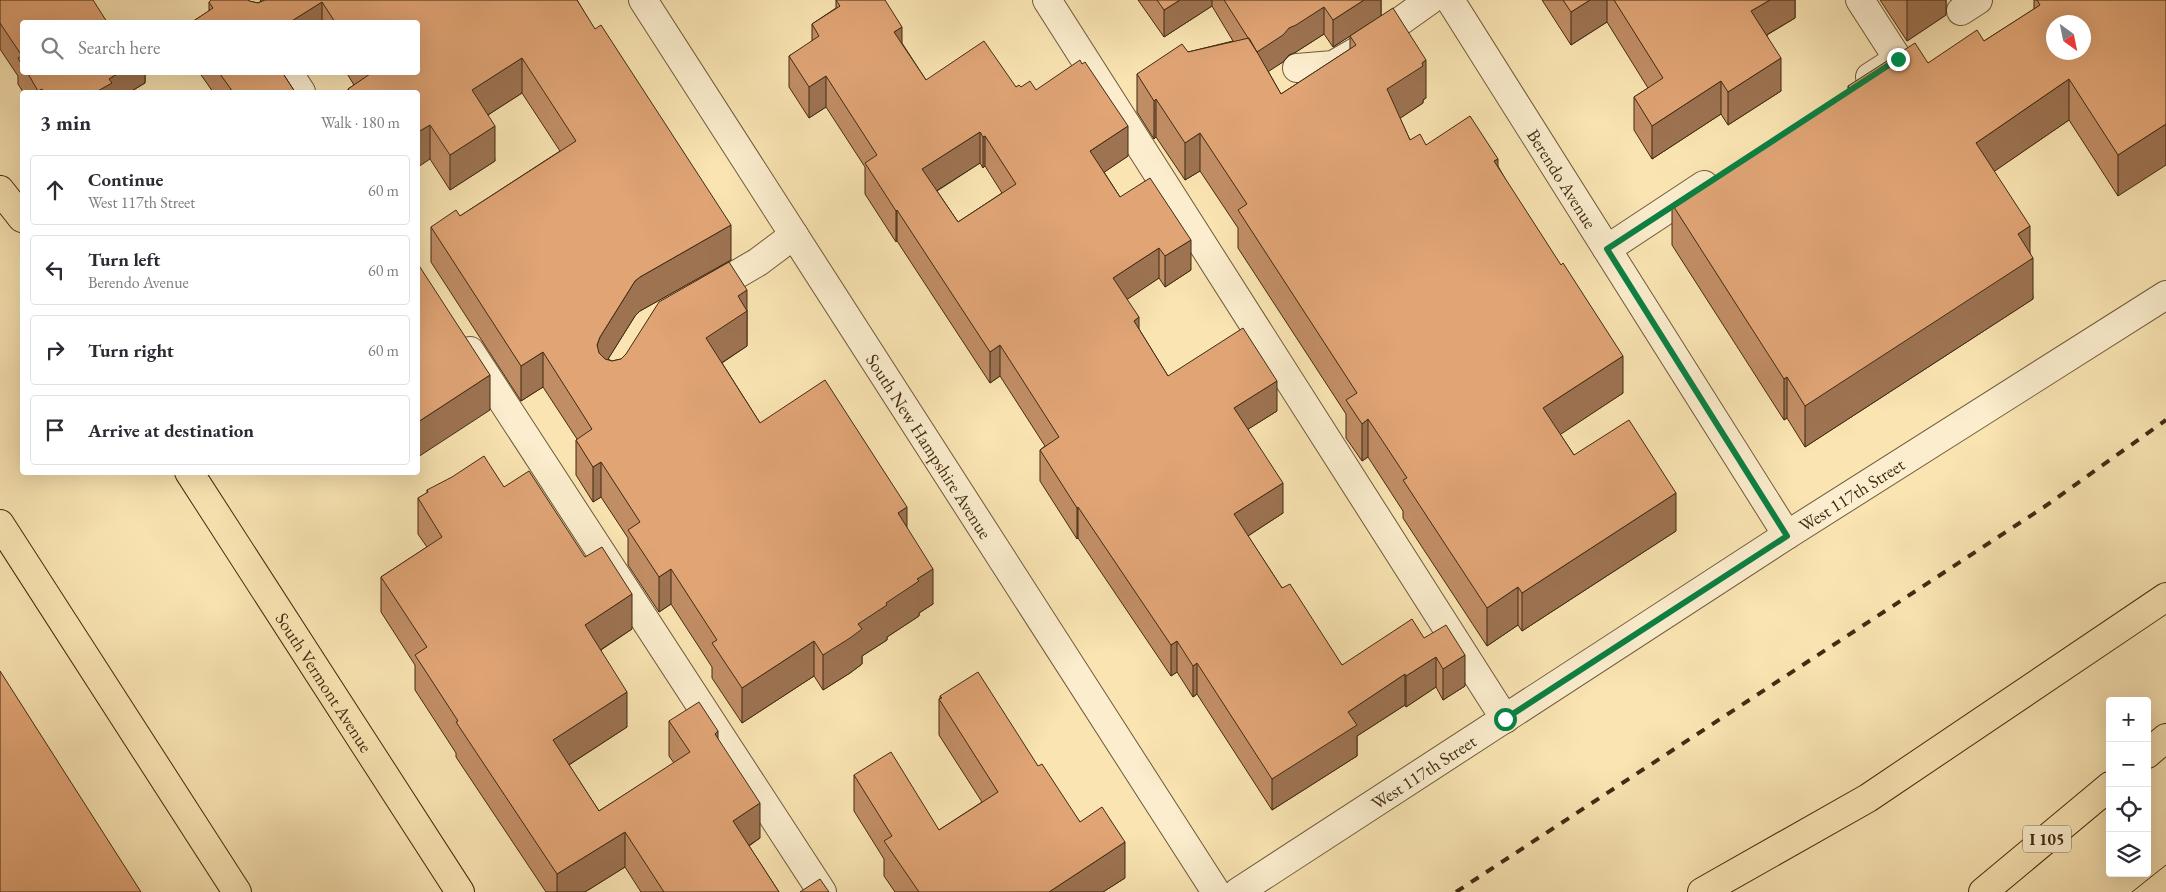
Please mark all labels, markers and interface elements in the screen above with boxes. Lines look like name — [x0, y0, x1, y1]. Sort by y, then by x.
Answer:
north arrow — [2046, 15, 2091, 60]
search box — [20, 20, 420, 75]
icon: search — [38, 34, 66, 62]
text: Search here — [78, 35, 160, 60]
route end — [1887, 48, 1910, 71]
text: 3 min — [40, 109, 91, 136]
text: Walk · 180 m — [321, 112, 400, 133]
street label: Berendo Avenue — [1522, 124, 1602, 233]
text: Continue — [88, 167, 163, 192]
icon: ahead — [41, 176, 69, 204]
text: 60 m — [368, 180, 399, 201]
text: West 117th Street — [88, 192, 195, 213]
text: Turn left — [88, 247, 160, 272]
icon: left — [41, 256, 69, 284]
text: 60 m — [368, 260, 399, 281]
text: Berendo Avenue — [88, 272, 189, 293]
icon: right — [41, 336, 69, 364]
text: Turn right — [88, 338, 174, 363]
text: 60 m — [368, 340, 399, 361]
street label: South New Hampshire Avenue — [862, 349, 997, 543]
icon: arrive — [41, 416, 69, 444]
text: Arrive at destination — [88, 418, 254, 443]
street label: West 117th Street — [1794, 452, 1909, 536]
street label: South Vermont Avenue — [271, 608, 378, 756]
map controls — [2106, 697, 2151, 877]
button: + — [2106, 697, 2151, 742]
route start — [1494, 708, 1517, 731]
street label: West 117th Street — [1366, 729, 1480, 814]
button: − — [2106, 742, 2151, 787]
button: locate — [2106, 787, 2151, 832]
road number: I 105 — [2023, 826, 2071, 852]
button: layers — [2106, 832, 2151, 877]

